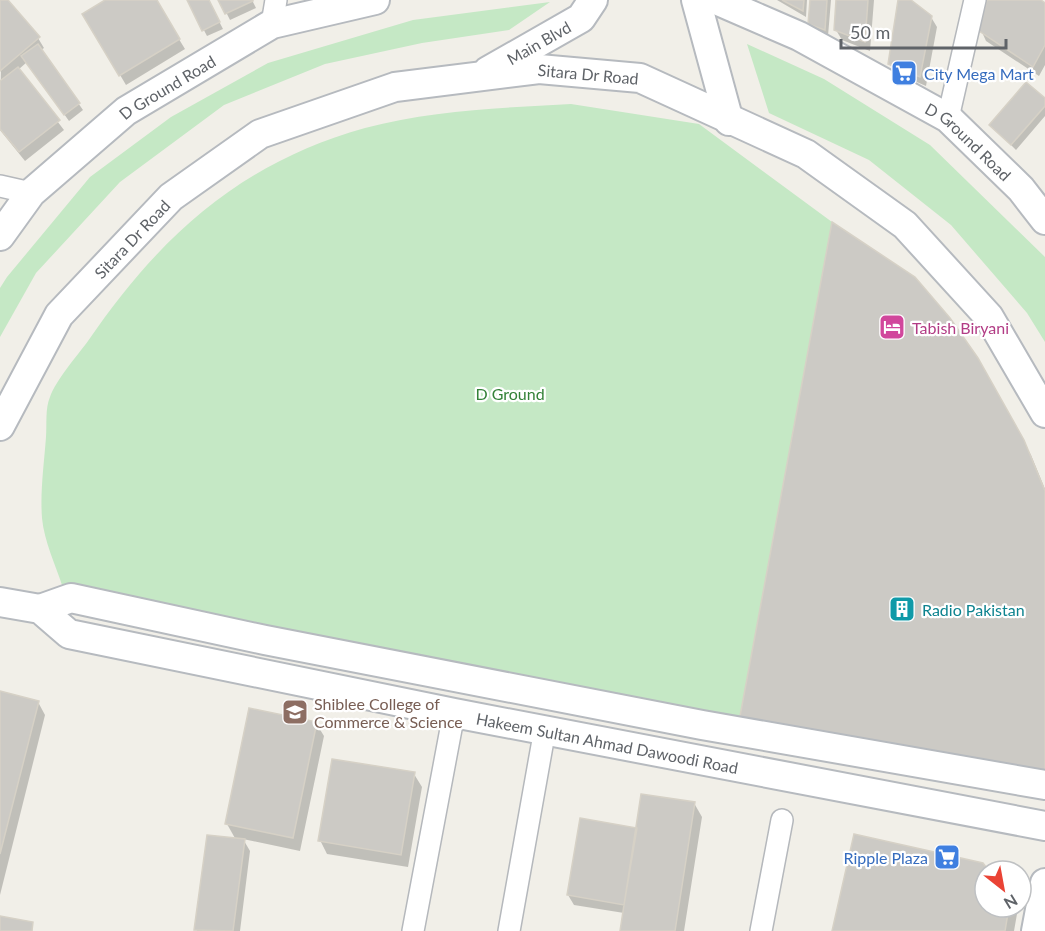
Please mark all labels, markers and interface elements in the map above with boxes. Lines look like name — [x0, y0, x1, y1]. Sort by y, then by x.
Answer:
scale bar — [841, 12, 1006, 50]
street label: Main Blvd — [503, 17, 574, 68]
text: 50 m — [850, 21, 890, 43]
street label: D Ground Road — [115, 51, 218, 123]
supermarket icon: City Mega Mart — [889, 58, 919, 88]
street label: Sitara Dr Road — [537, 59, 639, 87]
place label: City Mega Mart — [924, 64, 1034, 83]
street label: D Ground Road — [922, 98, 1015, 184]
street label: Sitara Dr Road — [90, 195, 173, 282]
hotel icon: Tabish Biryani — [877, 312, 907, 342]
place label: Tabish Biryani — [912, 318, 1009, 337]
park label: D Ground — [475, 384, 545, 403]
building icon: Radio Pakistan — [887, 594, 917, 624]
place label: Radio Pakistan — [922, 600, 1025, 619]
place label: Shiblee College of Commerce & Science — [314, 694, 463, 731]
school or university icon: Shiblee College of Commerce & Science — [280, 697, 310, 727]
street label: Hakeem Sultan Ahmad Dawoodi Road — [475, 708, 740, 777]
supermarket icon: Ripple Plaza — [932, 842, 962, 872]
place label: Ripple Plaza — [844, 848, 928, 867]
north arrow — [973, 859, 1033, 919]
text: N — [1001, 891, 1021, 914]

